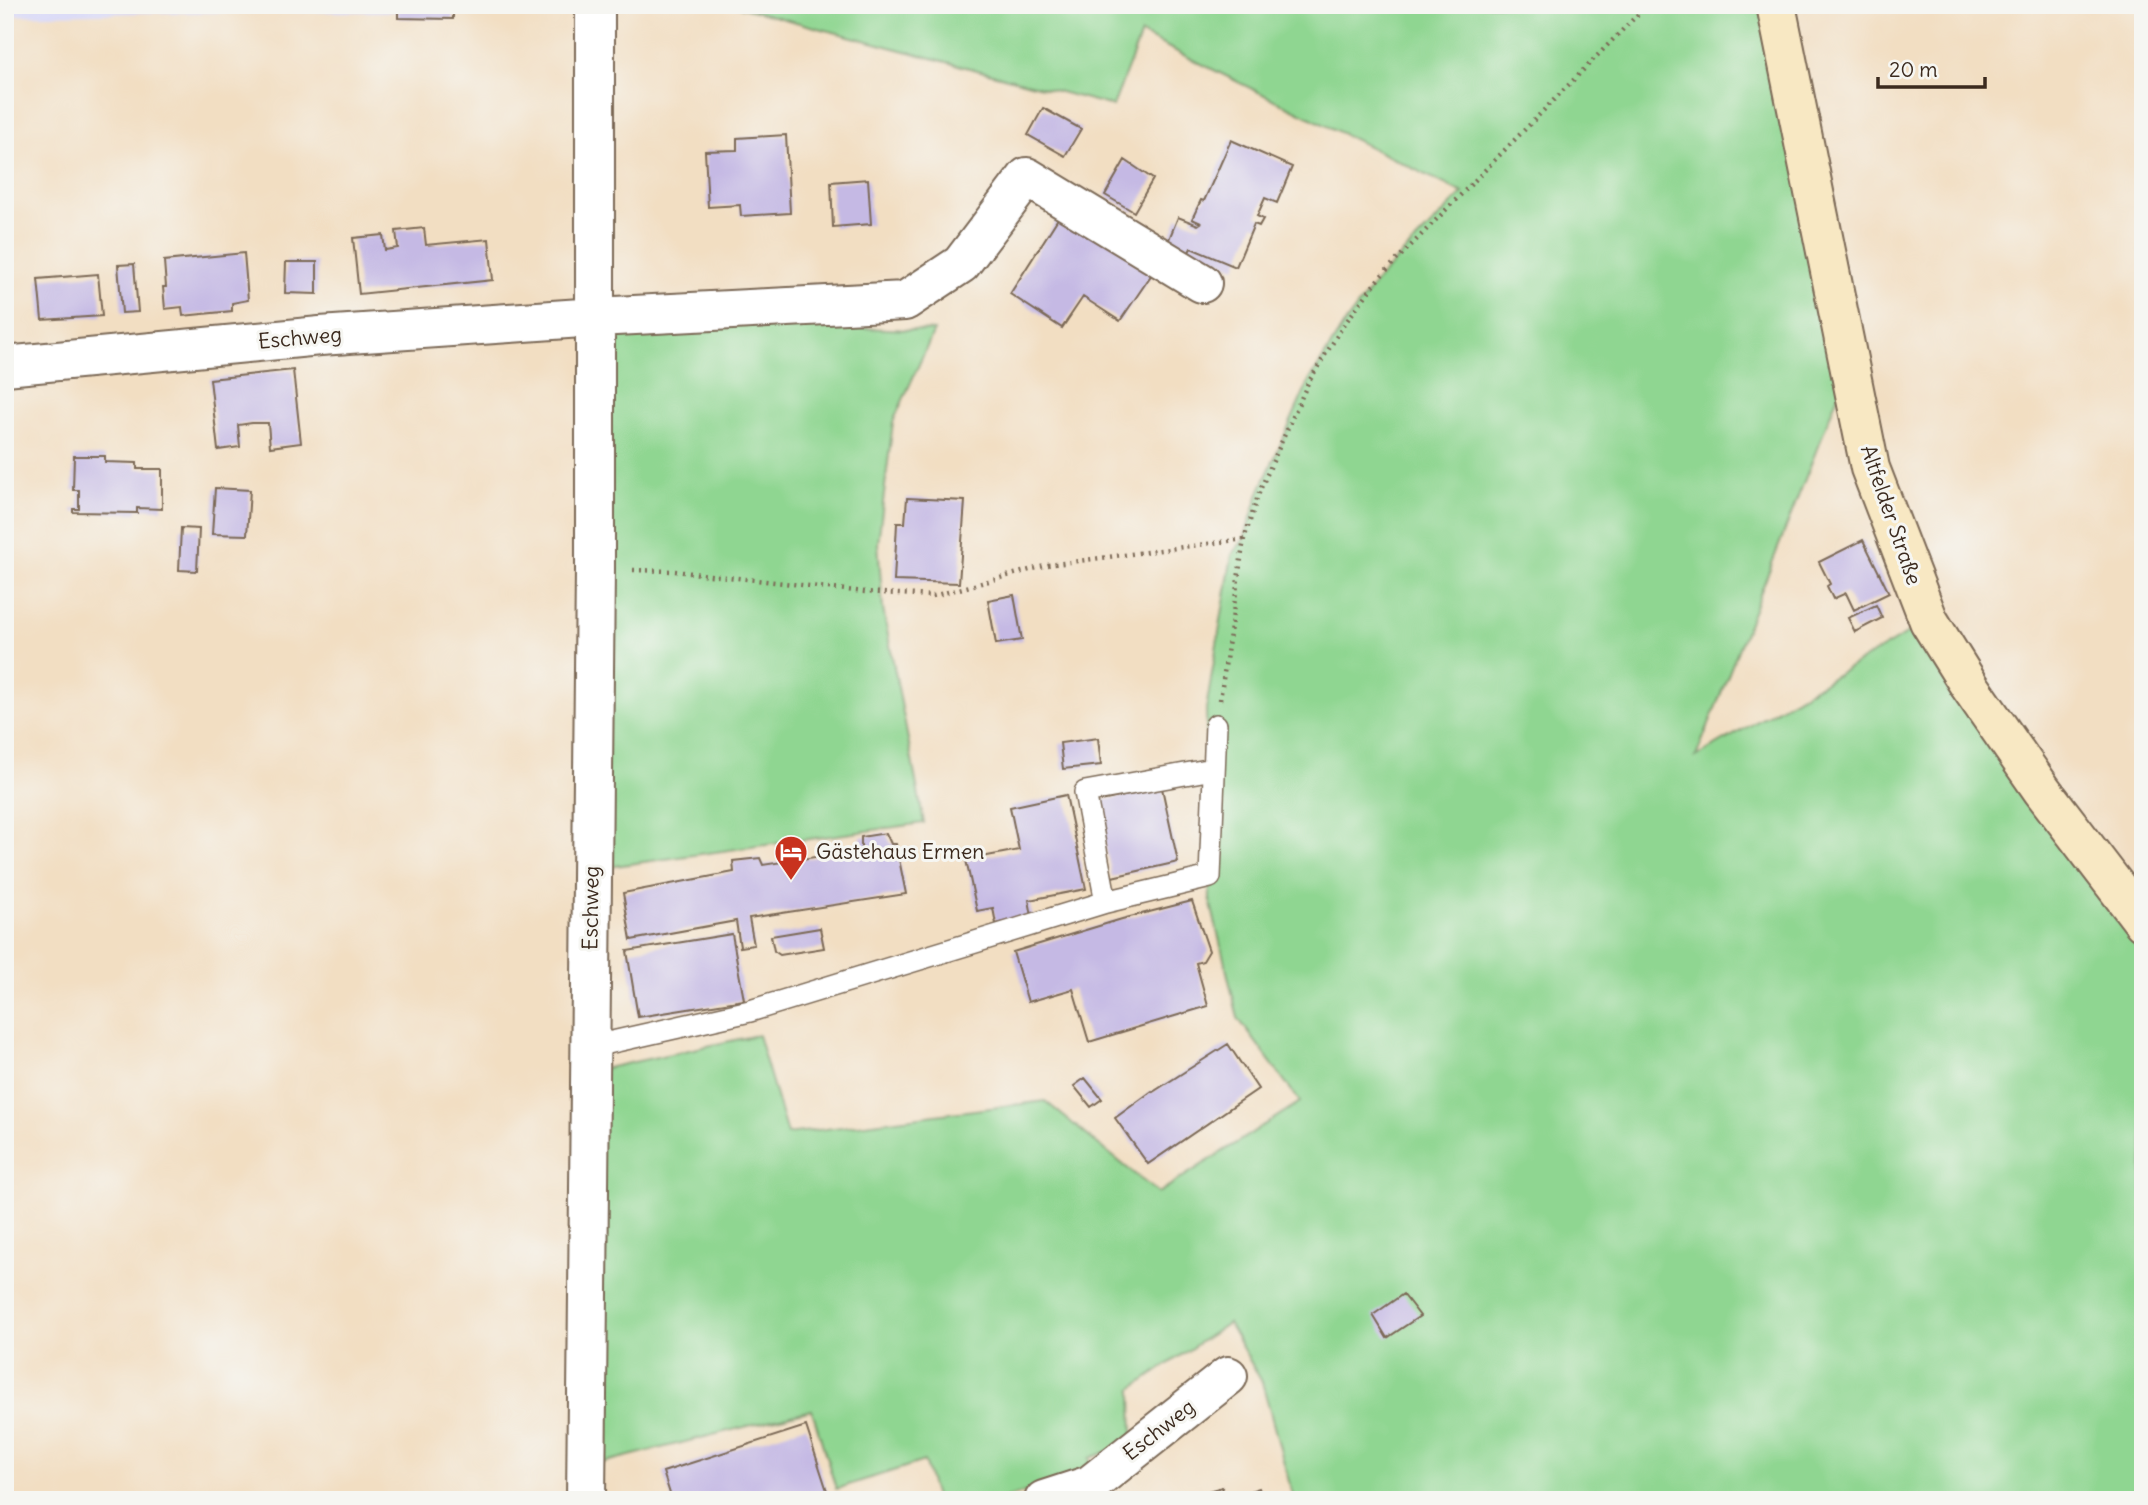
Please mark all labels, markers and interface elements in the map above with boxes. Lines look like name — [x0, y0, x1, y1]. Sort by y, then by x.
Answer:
scale bar — [1878, 46, 1985, 90]
text: 20 m — [1889, 56, 1938, 83]
street label: Eschweg — [257, 320, 343, 355]
street label: Altfelder Straße — [1855, 441, 1928, 588]
hotel icon: Gästehaus Ermen — [772, 833, 810, 882]
place label: Gästehaus Ermen — [816, 838, 984, 865]
street label: Eschweg — [576, 866, 605, 950]
street label: Eschweg — [1117, 1393, 1200, 1466]

